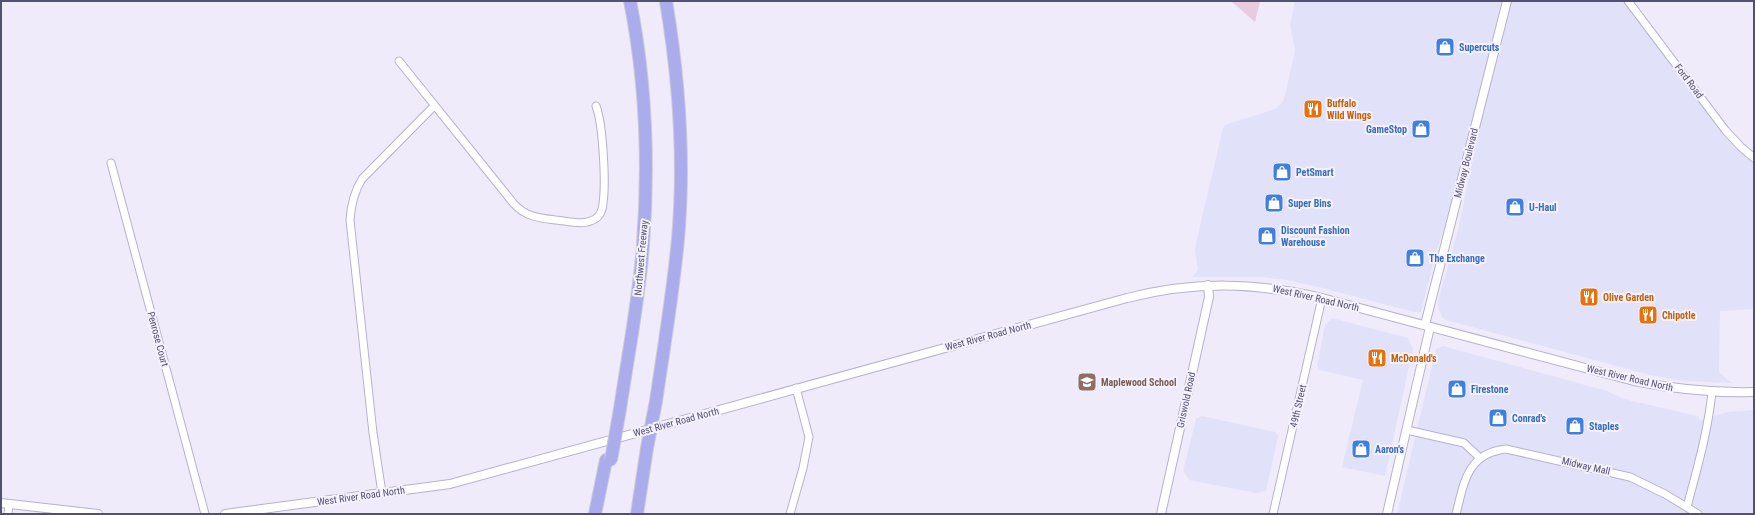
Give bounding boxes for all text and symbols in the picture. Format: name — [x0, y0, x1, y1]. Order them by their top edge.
shop icon: Supercuts — [1434, 36, 1456, 58]
place label: Supercuts — [1459, 42, 1500, 53]
street label: Ford Road — [1673, 62, 1705, 100]
restaurant icon: Buffalo Wild Wings — [1302, 98, 1324, 120]
place label: Buffalo Wild Wings — [1327, 98, 1372, 121]
shop icon: GameStop — [1410, 118, 1432, 140]
place label: GameStop — [1366, 124, 1407, 135]
street label: Midway Boulevard — [1452, 127, 1480, 199]
shop icon: PetSmart — [1271, 161, 1293, 183]
place label: PetSmart — [1296, 167, 1334, 178]
shop icon: Super Bins — [1263, 192, 1285, 214]
shop icon: U-Haul — [1504, 196, 1526, 218]
place label: Super Bins — [1288, 198, 1332, 209]
place label: U-Haul — [1529, 202, 1557, 213]
street label: Northwest Freeway — [632, 220, 650, 296]
shop icon: Discount Fashion Warehouse — [1256, 225, 1278, 247]
place label: Discount Fashion Warehouse — [1281, 225, 1350, 248]
shop icon: The Exchange — [1404, 247, 1426, 269]
place label: The Exchange — [1429, 253, 1485, 264]
street label: West River Road North — [1272, 283, 1361, 313]
restaurant icon: Olive Garden — [1578, 286, 1600, 308]
place label: Olive Garden — [1603, 292, 1654, 303]
restaurant icon: Chipotle — [1637, 304, 1659, 326]
street label: Penrose Court — [145, 310, 171, 368]
place label: Chipotle — [1662, 310, 1696, 321]
street label: West River Road North — [944, 319, 1032, 353]
restaurant icon: McDonald's — [1366, 347, 1388, 369]
place label: McDonald's — [1391, 353, 1437, 364]
street label: West River Road North — [1586, 363, 1675, 393]
school or university icon: Maplewood School — [1076, 371, 1098, 393]
street label: Griswold Road — [1175, 371, 1197, 429]
place label: Maplewood School — [1101, 377, 1176, 388]
shop icon: Firestone — [1446, 378, 1468, 400]
street label: 49th Street — [1288, 384, 1308, 428]
place label: Firestone — [1471, 384, 1509, 395]
street label: West River Road North — [632, 405, 720, 439]
shop icon: Conrad's — [1487, 407, 1509, 429]
place label: Conrad's — [1512, 413, 1547, 424]
shop icon: Staples — [1564, 415, 1586, 437]
place label: Staples — [1589, 421, 1619, 432]
shop icon: Aaron's — [1350, 438, 1372, 460]
place label: Aaron's — [1375, 444, 1404, 455]
street label: Midway Mall — [1561, 455, 1611, 477]
street label: West River Road North — [316, 484, 406, 508]

